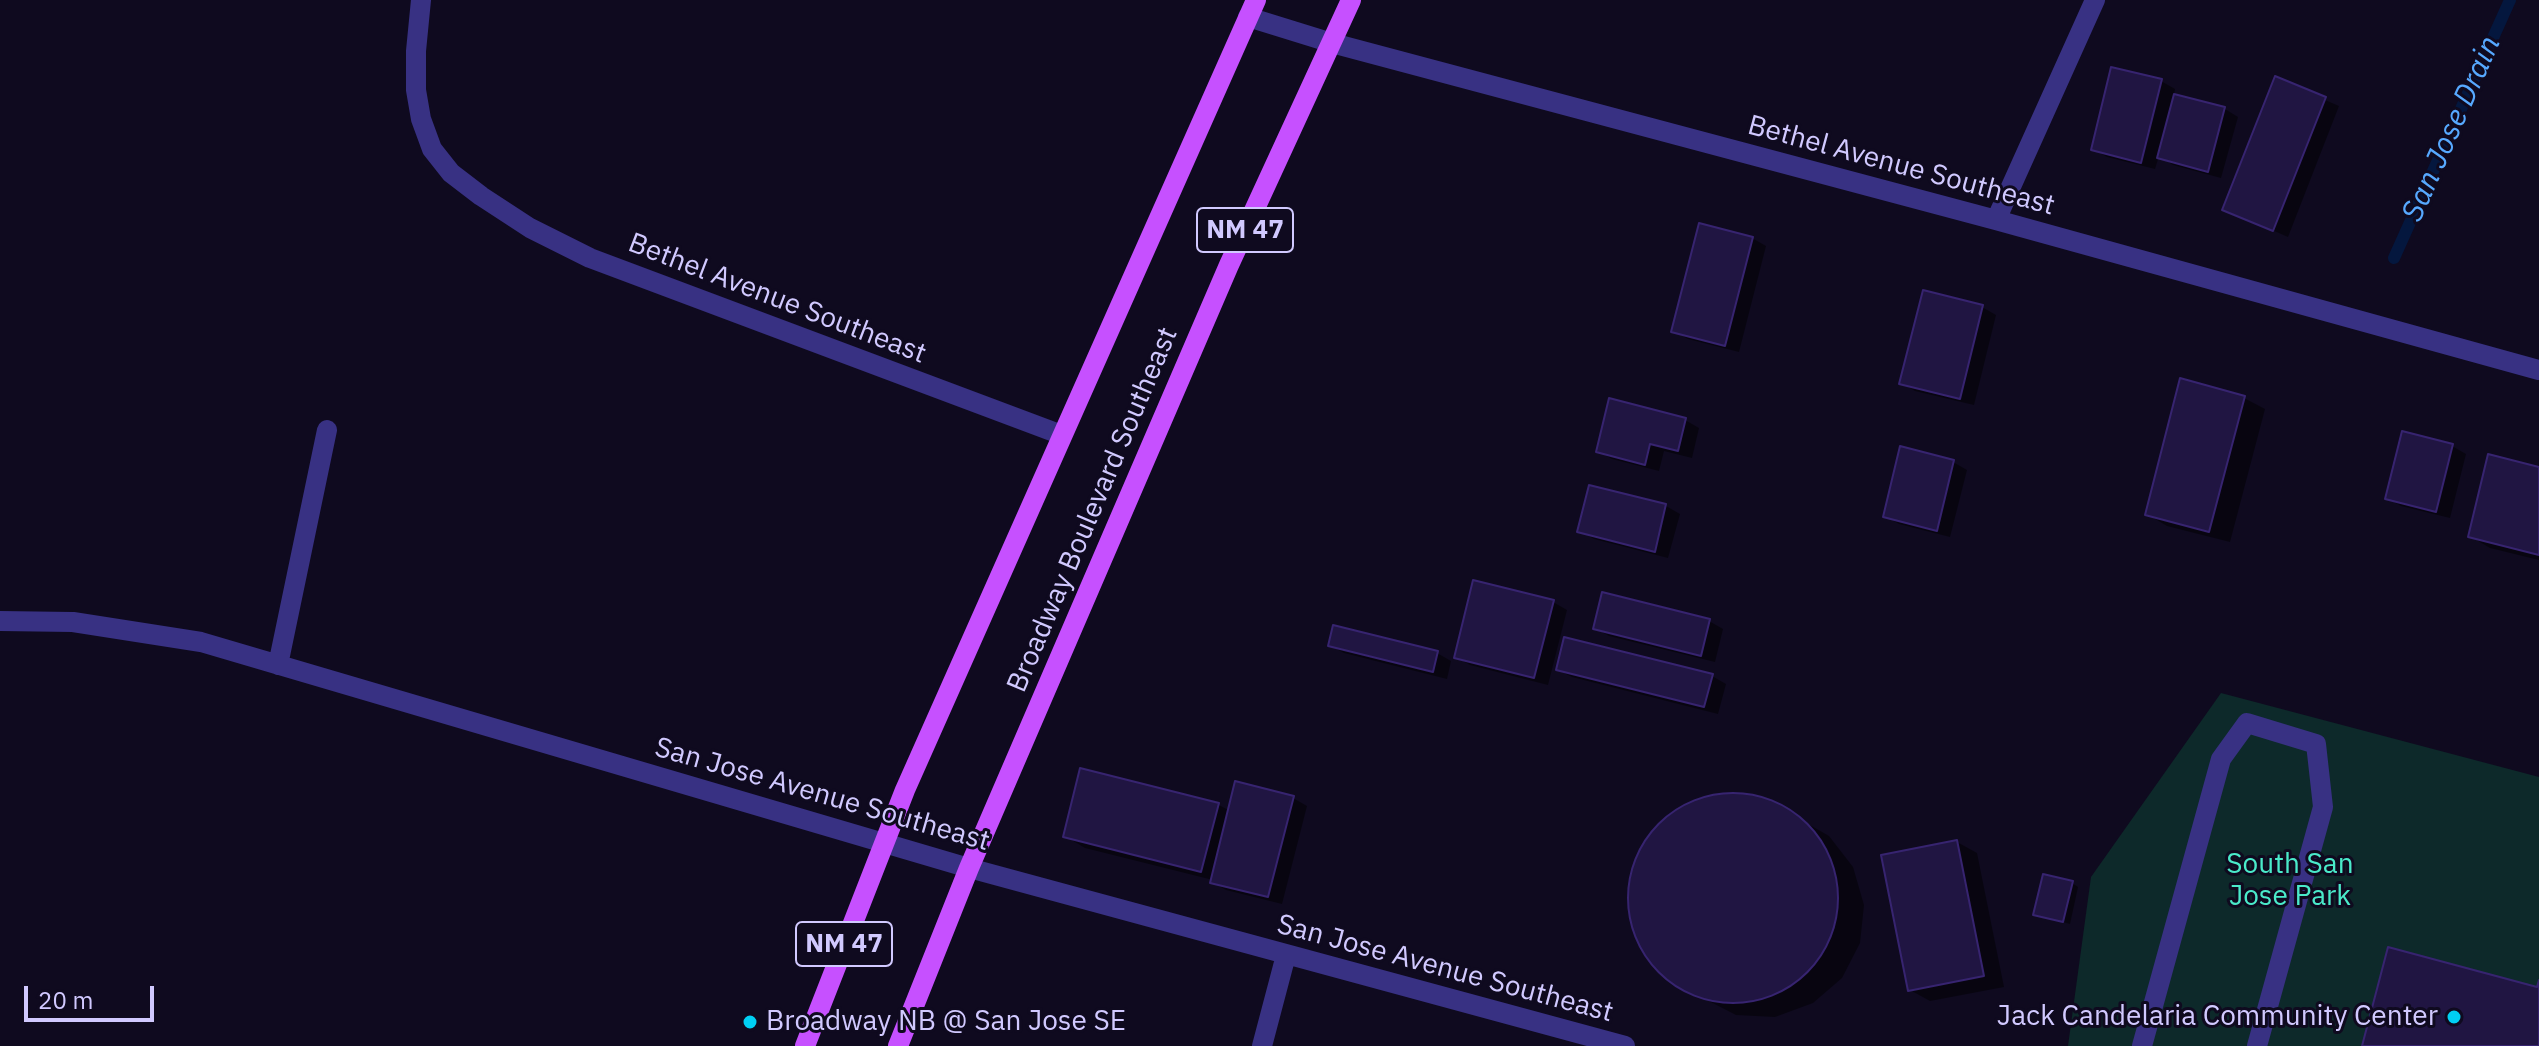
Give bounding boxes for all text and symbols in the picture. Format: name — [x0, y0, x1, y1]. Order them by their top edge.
water label: San Jose Drain — [2395, 31, 2509, 227]
street label: Bethel Avenue Southeast — [1744, 109, 2058, 223]
road number: NM 47 — [1197, 208, 1293, 252]
street label: Bethel Avenue Southeast — [623, 227, 931, 371]
street label: Broadway Boulevard Southeast — [1001, 322, 1185, 698]
street label: San Jose Avenue Southeast — [651, 731, 993, 859]
park label: South San Jose Park — [2226, 848, 2354, 914]
street label: San Jose Avenue Southeast — [1273, 908, 1617, 1030]
road number: NM 47 — [796, 922, 892, 966]
scale bar — [28, 970, 158, 1020]
text: 20 m — [38, 984, 93, 1016]
place label: Jack Candelaria Community Center — [1997, 1000, 2438, 1034]
place label: Broadway NB @ San Jose SE — [766, 1005, 1126, 1039]
marker: Jack Candelaria Community Center — [2445, 1008, 2463, 1026]
marker: Broadway NB @ San Jose SE — [741, 1013, 759, 1031]

